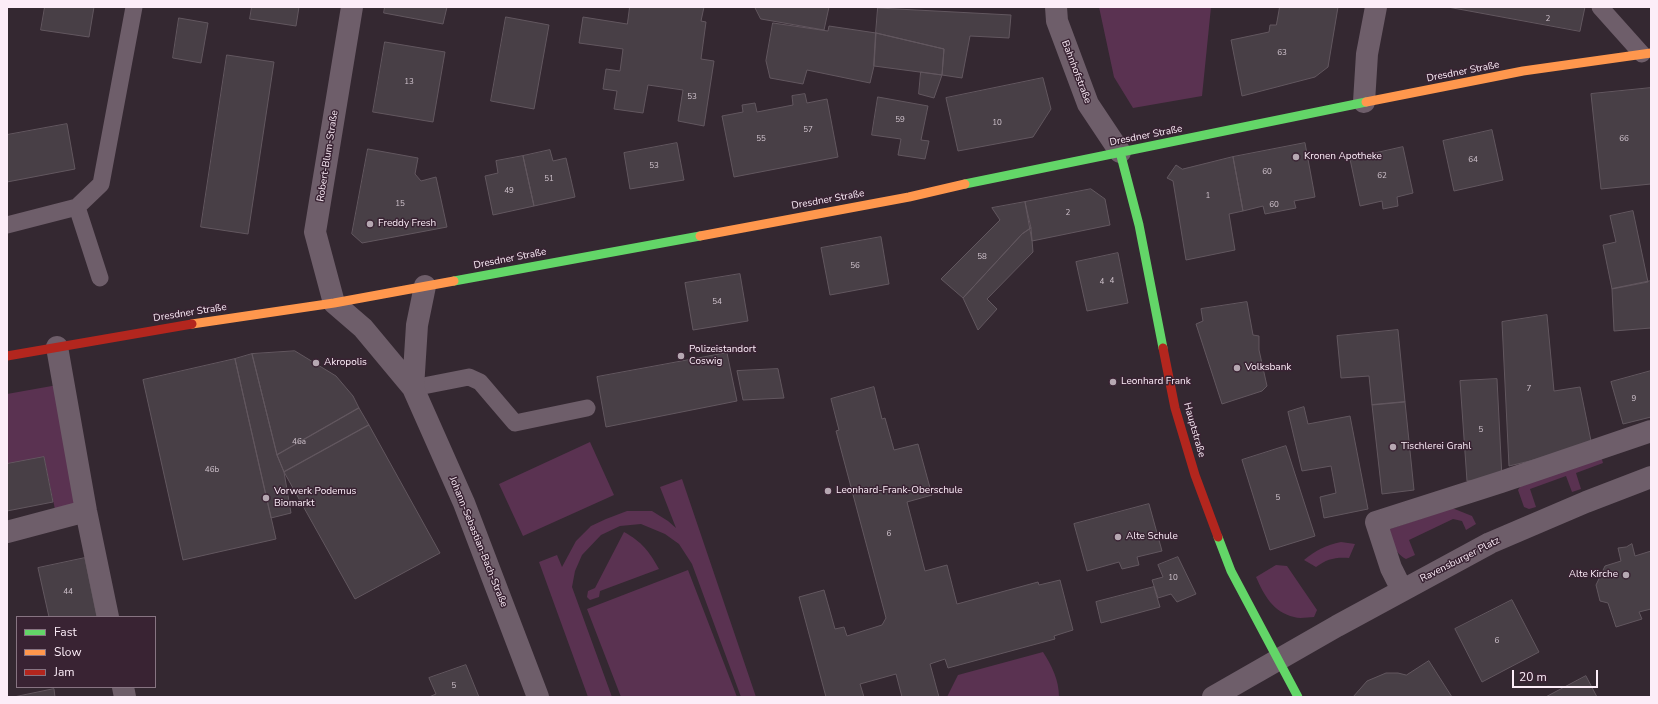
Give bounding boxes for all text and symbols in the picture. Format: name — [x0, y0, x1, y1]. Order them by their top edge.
house number: 2 — [1546, 14, 1550, 24]
street label: Bahnhofstraße — [1058, 39, 1094, 105]
house number: 63 — [1277, 48, 1287, 58]
street label: Dresdner Straße — [1426, 59, 1500, 85]
house number: 13 — [404, 77, 414, 87]
house number: 53 — [687, 92, 697, 102]
street label: Robert-Blum-Straße — [315, 109, 341, 203]
house number: 59 — [895, 115, 905, 125]
house number: 10 — [992, 118, 1002, 128]
street label: Dresdner Straße — [1109, 123, 1183, 149]
house number: 57 — [803, 125, 813, 135]
house number: 55 — [756, 134, 766, 144]
house number: 66 — [1619, 134, 1629, 144]
place label: Kronen Apotheke — [1304, 151, 1382, 163]
marker: Kronen Apotheke — [1291, 152, 1301, 162]
house number: 64 — [1468, 155, 1478, 165]
house number: 53 — [649, 161, 659, 171]
house number: 60 — [1262, 167, 1272, 177]
house number: 62 — [1377, 171, 1387, 181]
house number: 51 — [544, 174, 554, 184]
house number: 49 — [504, 186, 514, 196]
street label: Dresdner Straße — [791, 188, 865, 212]
house number: 1 — [1206, 191, 1210, 201]
house number: 15 — [395, 199, 405, 209]
house number: 60 — [1269, 200, 1279, 210]
house number: 2 — [1066, 208, 1070, 218]
place label: Freddy Fresh — [378, 218, 436, 230]
marker: Freddy Fresh — [365, 219, 375, 229]
street label: Dresdner Straße — [473, 246, 547, 272]
house number: 58 — [977, 252, 987, 262]
house number: 56 — [850, 261, 860, 271]
house number: 4 — [1110, 276, 1114, 286]
house number: 4 — [1100, 277, 1104, 287]
house number: 54 — [712, 297, 722, 307]
street label: Dresdner Straße — [153, 301, 227, 325]
place label: Polizeistandort Coswig — [689, 344, 756, 368]
marker: Polizeistandort Coswig — [676, 351, 686, 361]
place label: Akropolis — [324, 357, 367, 369]
marker: Akropolis — [311, 358, 321, 368]
place label: Volksbank — [1245, 362, 1291, 374]
marker: Volksbank — [1232, 363, 1242, 373]
place label: Leonhard Frank — [1121, 376, 1191, 388]
marker: Leonhard Frank — [1108, 377, 1118, 387]
house number: 7 — [1527, 384, 1531, 394]
house number: 9 — [1632, 394, 1636, 404]
street label: Hauptstraße — [1180, 401, 1208, 459]
house number: 5 — [1479, 425, 1483, 435]
house number: 46a — [292, 437, 306, 447]
place label: Tischlerei Grahl — [1401, 441, 1471, 453]
marker: Tischlerei Grahl — [1388, 442, 1398, 452]
house number: 46b — [205, 465, 219, 475]
street label: Johann-Sebastian-Bach-Straße — [446, 475, 510, 609]
place label: Leonhard-Frank-Oberschule — [836, 485, 963, 497]
place label: Vorwerk Podemus Biomarkt — [274, 486, 356, 510]
marker: Leonhard-Frank-Oberschule — [823, 486, 833, 496]
marker: Vorwerk Podemus Biomarkt — [261, 493, 271, 503]
house number: 5 — [1276, 493, 1280, 503]
house number: 6 — [887, 529, 891, 539]
place label: Alte Schule — [1126, 531, 1178, 543]
marker: Alte Schule — [1113, 532, 1123, 542]
street label: Ravensburger Platz — [1418, 535, 1502, 585]
place label: Alte Kirche — [1569, 569, 1618, 581]
marker: Alte Kirche — [1621, 570, 1631, 580]
house number: 10 — [1168, 573, 1178, 583]
house number: 44 — [63, 587, 73, 597]
legend — [16, 616, 156, 688]
text: Fast — [54, 624, 77, 640]
house number: 6 — [1495, 636, 1499, 646]
text: Slow — [54, 644, 82, 660]
scale bar — [1514, 662, 1600, 688]
text: Jam — [54, 664, 75, 680]
text: 20 m — [1519, 669, 1547, 685]
house number: 5 — [452, 681, 456, 691]

